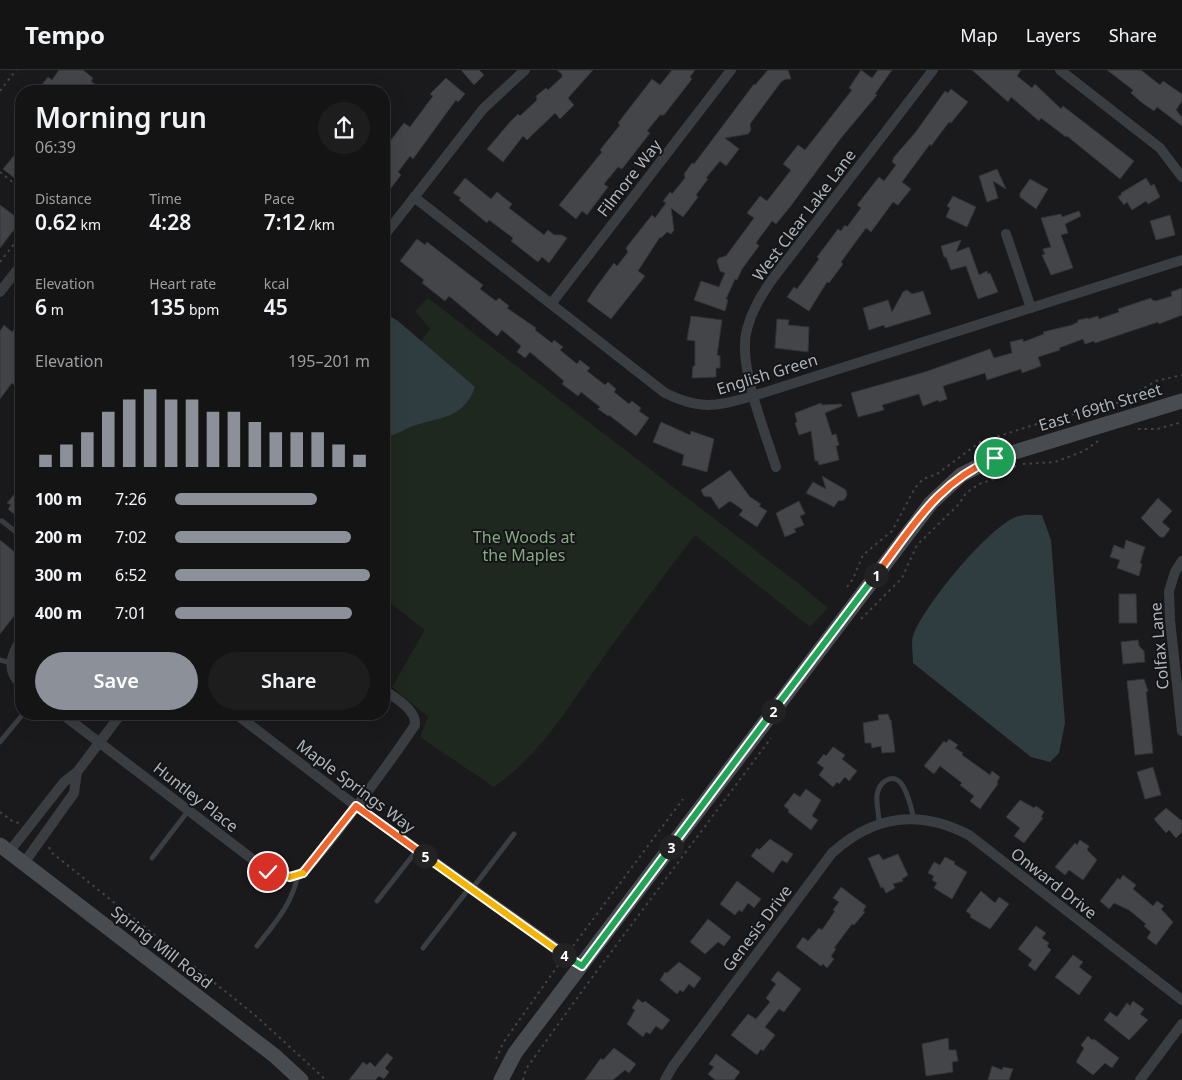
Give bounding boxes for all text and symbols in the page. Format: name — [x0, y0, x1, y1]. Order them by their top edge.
text: Tempo — [25, 18, 105, 51]
text: Map — [960, 23, 998, 47]
text: Layers — [1026, 23, 1081, 47]
text: Share — [1109, 23, 1157, 47]
text: Morning run — [35, 98, 207, 136]
button: share — [318, 102, 370, 154]
street label: Filmore Way — [592, 134, 667, 221]
text: 06:39 — [35, 136, 76, 158]
street label: West Clear Lake Lane — [747, 145, 861, 285]
text: Distance — [35, 189, 92, 208]
text: Time — [149, 189, 182, 208]
text: Pace — [264, 189, 295, 208]
text: 0.62 — [35, 208, 77, 236]
text: 4:28 — [149, 208, 191, 236]
text: 7:12 — [264, 208, 306, 236]
text: km — [77, 215, 101, 234]
text: /km — [306, 215, 335, 234]
text: Elevation — [35, 274, 95, 293]
text: Heart rate — [149, 274, 216, 293]
text: kcal — [264, 274, 289, 293]
text: 6 — [35, 293, 47, 321]
text: 135 — [149, 293, 185, 321]
text: 45 — [264, 293, 288, 321]
text: m — [47, 300, 64, 319]
text: bpm — [185, 300, 219, 319]
street label: English Green — [714, 348, 820, 400]
text: Elevation — [35, 350, 103, 372]
text: 195–201 m — [288, 350, 370, 372]
street label: East 169th Street — [1036, 378, 1164, 436]
pin — [974, 437, 1016, 479]
icon: arrive — [981, 444, 1009, 472]
text: 100 m — [35, 488, 82, 510]
text: 7:26 — [115, 488, 147, 510]
text: 200 m — [35, 526, 82, 548]
text: 7:02 — [115, 526, 147, 548]
park label: The Woods at the Maples — [473, 526, 575, 566]
pin: 1 — [864, 562, 888, 588]
text: 300 m — [35, 564, 82, 586]
text: 6:52 — [115, 564, 147, 586]
text: 1 — [872, 566, 881, 585]
text: 400 m — [35, 602, 82, 624]
text: 7:01 — [115, 602, 147, 624]
street label: Colfax Lane — [1144, 602, 1174, 690]
button: Save — [35, 652, 198, 710]
button: Share — [208, 652, 370, 710]
pin: 2 — [760, 698, 786, 724]
text: 2 — [769, 702, 778, 721]
street label: Maple Springs Way — [292, 734, 420, 838]
street label: Huntley Place — [149, 757, 243, 837]
pin: 3 — [658, 834, 684, 860]
text: 3 — [667, 838, 676, 857]
street label: Onward Drive — [1006, 842, 1102, 924]
pin: 5 — [412, 844, 438, 868]
text: 5 — [421, 847, 430, 866]
pin — [247, 851, 289, 893]
icon: check — [254, 858, 282, 886]
street label: Genesis Drive — [717, 880, 797, 976]
street label: Spring Mill Road — [107, 901, 217, 993]
pin: 4 — [552, 942, 576, 968]
text: 4 — [560, 946, 569, 965]

